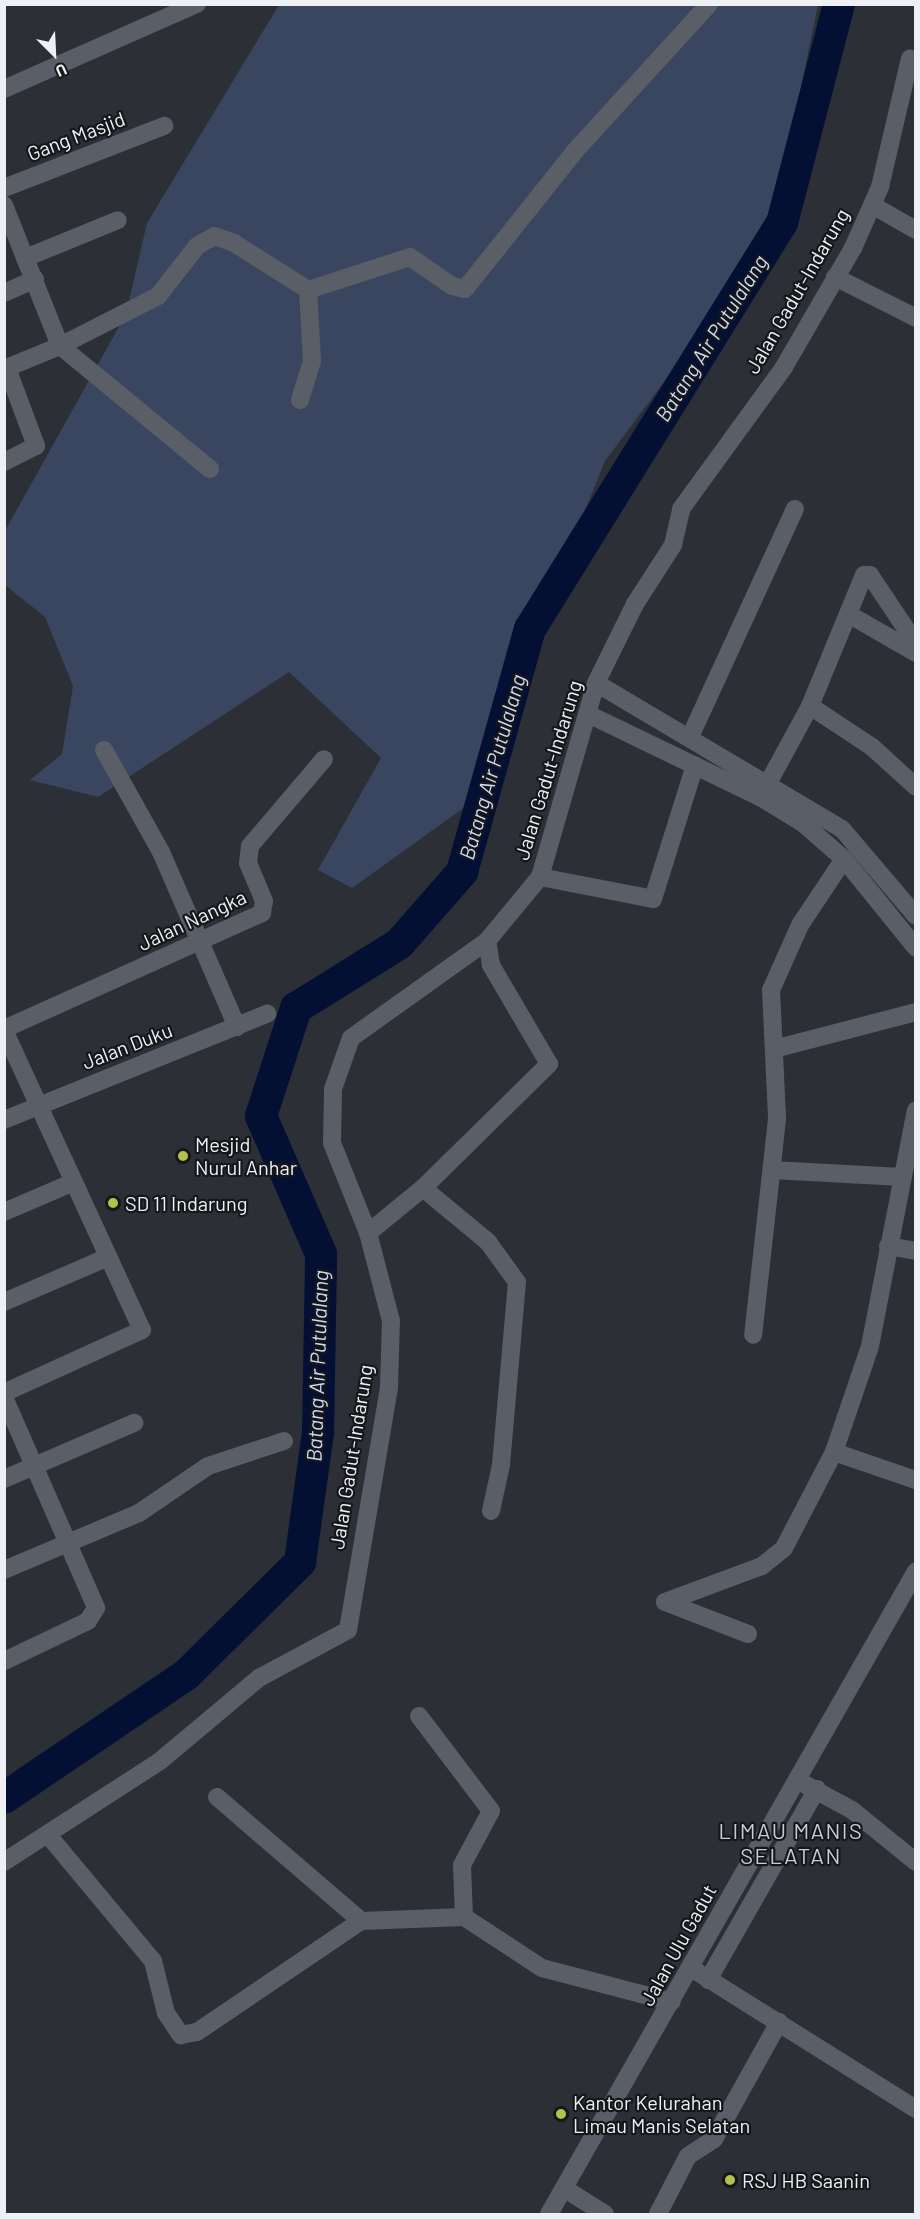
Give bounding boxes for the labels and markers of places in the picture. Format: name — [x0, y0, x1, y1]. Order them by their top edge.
place label: Mesjid Nurul Anhar — [195, 1132, 297, 1179]
marker: Mesjid Nurul Anhar — [176, 1149, 190, 1163]
place label: SD 11 Indarung — [125, 1191, 248, 1215]
marker: SD 11 Indarung — [106, 1196, 120, 1210]
place label: Kantor Kelurahan Limau Manis Selatan — [573, 2090, 750, 2137]
marker: Kantor Kelurahan Limau Manis Selatan — [554, 2107, 568, 2121]
place label: RSJ HB Saanin — [742, 2168, 870, 2192]
marker: RSJ HB Saanin — [723, 2173, 737, 2187]

